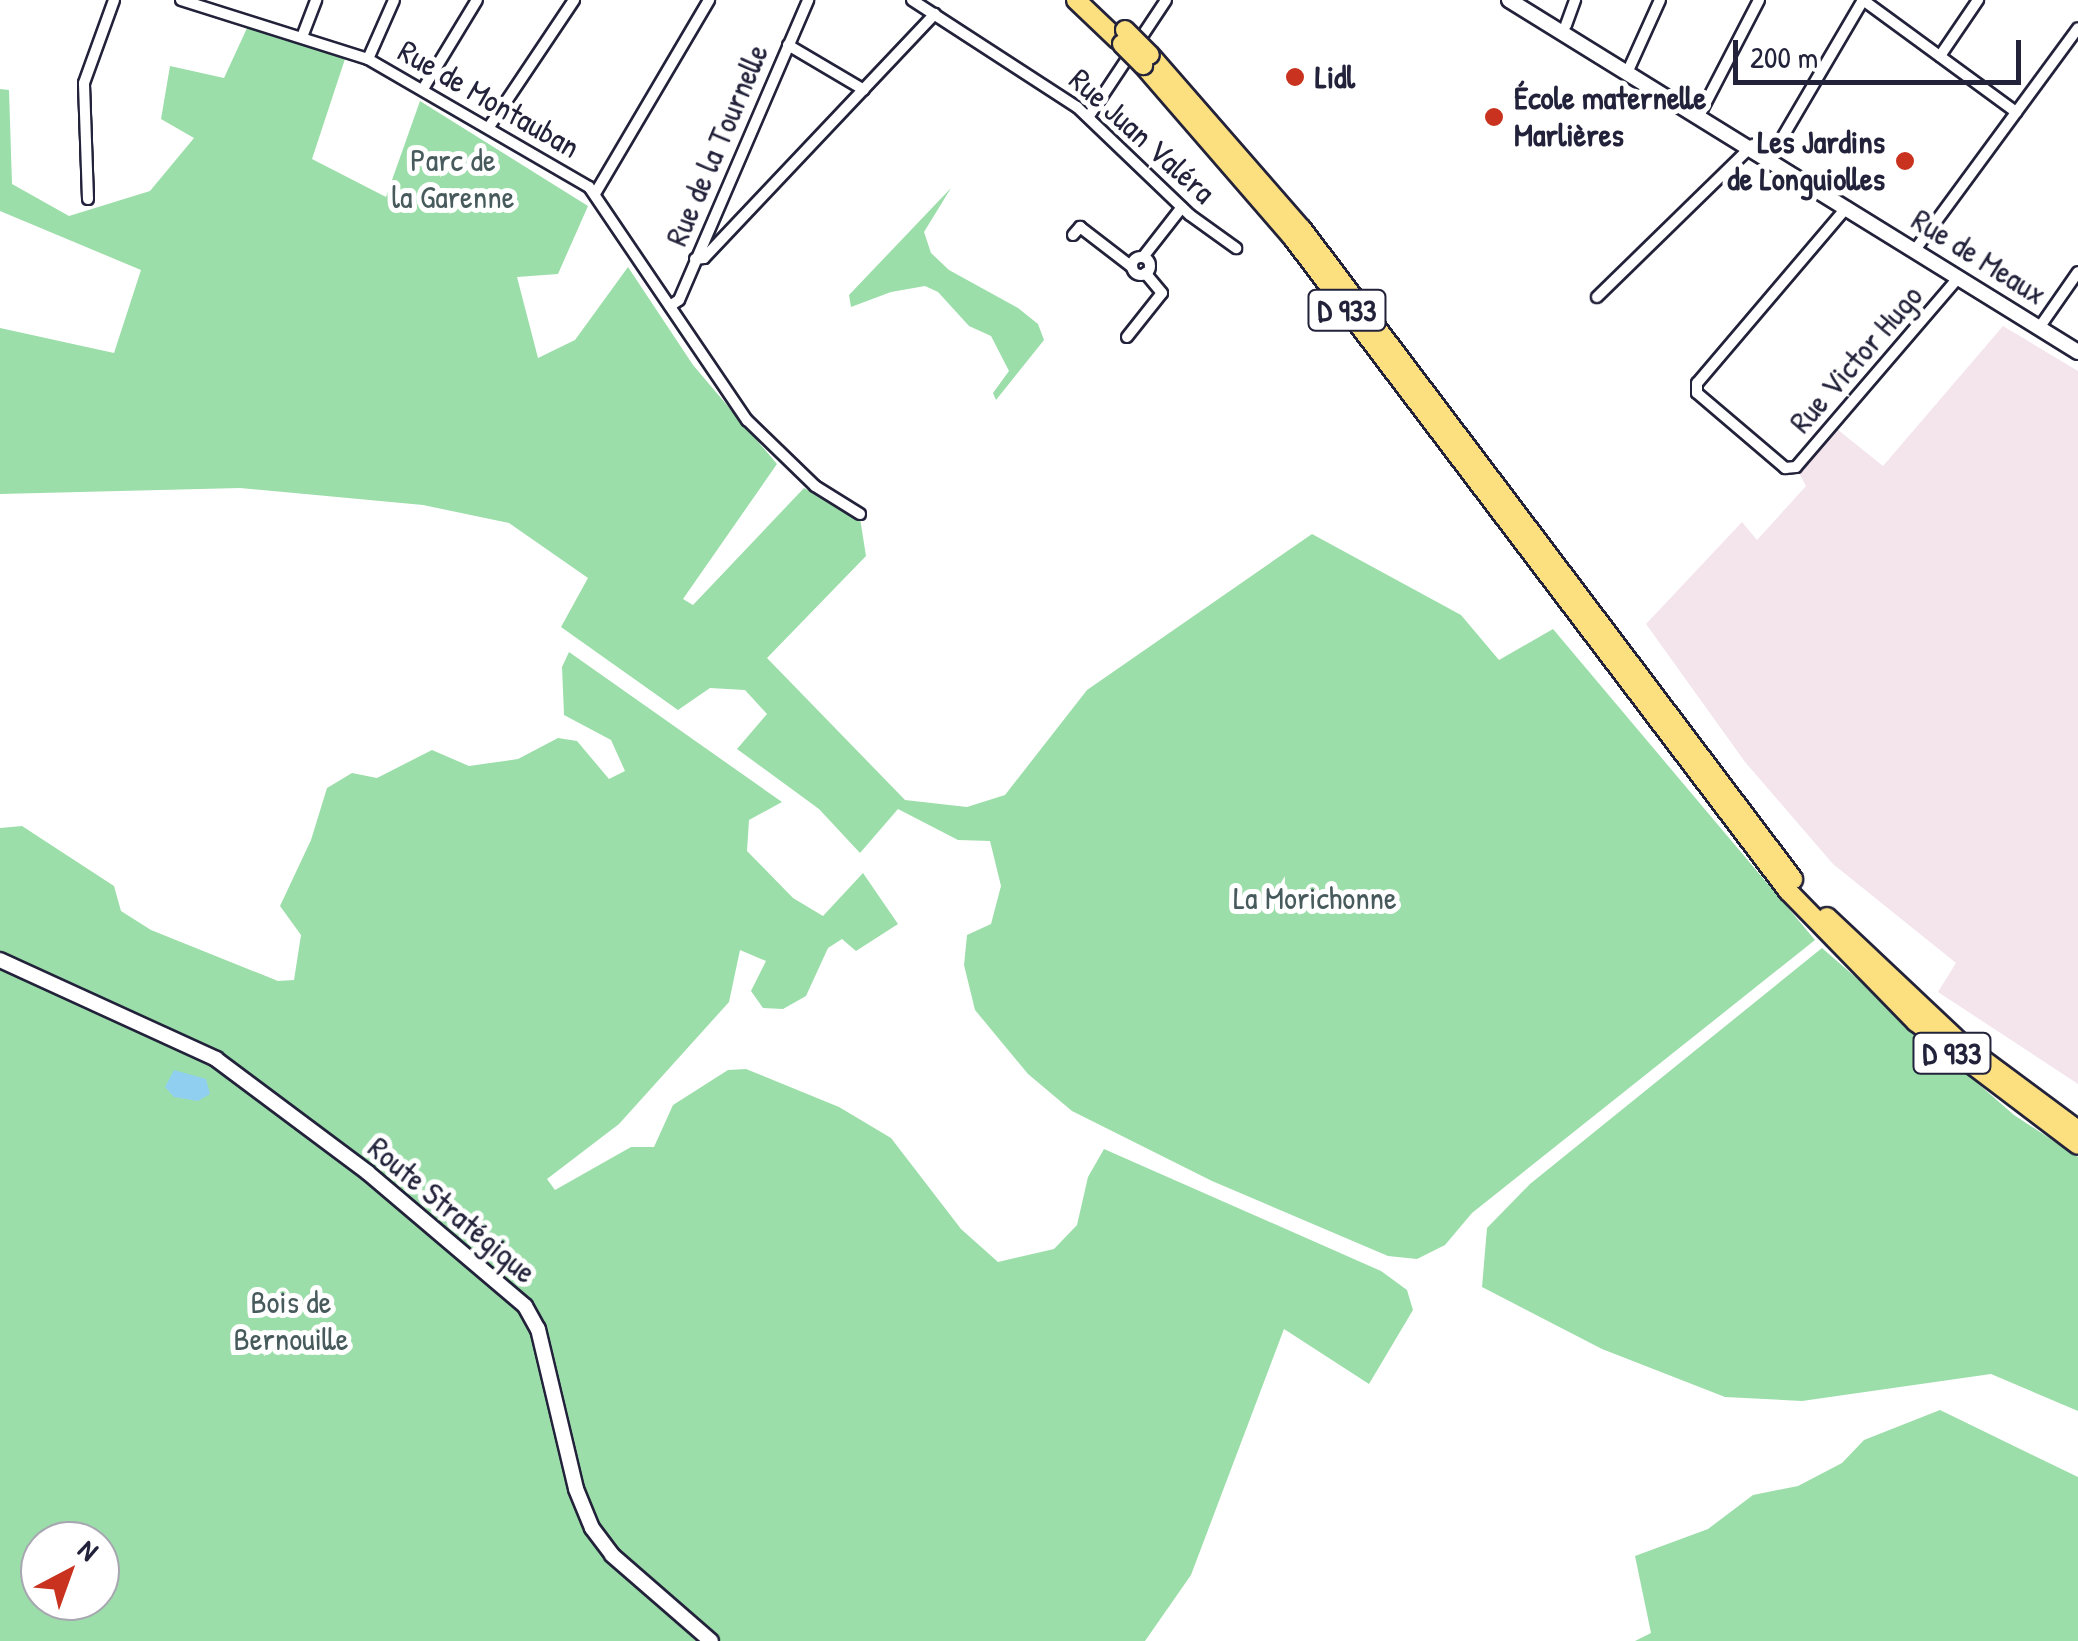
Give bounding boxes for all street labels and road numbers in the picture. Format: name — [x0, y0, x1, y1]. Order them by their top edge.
street label: Rue de Montauban — [392, 32, 586, 166]
street label: Rue de la Tournelle — [657, 38, 777, 252]
street label: Rue Juan Valéra — [1061, 60, 1223, 212]
street label: Rue de Meaux — [1905, 201, 2053, 313]
street label: Rue Victor Hugo — [1781, 277, 1931, 441]
road number: D 933 — [1307, 285, 1387, 335]
road number: D 933 — [1912, 1028, 1992, 1078]
street label: Route Stratégique — [360, 1129, 544, 1291]

